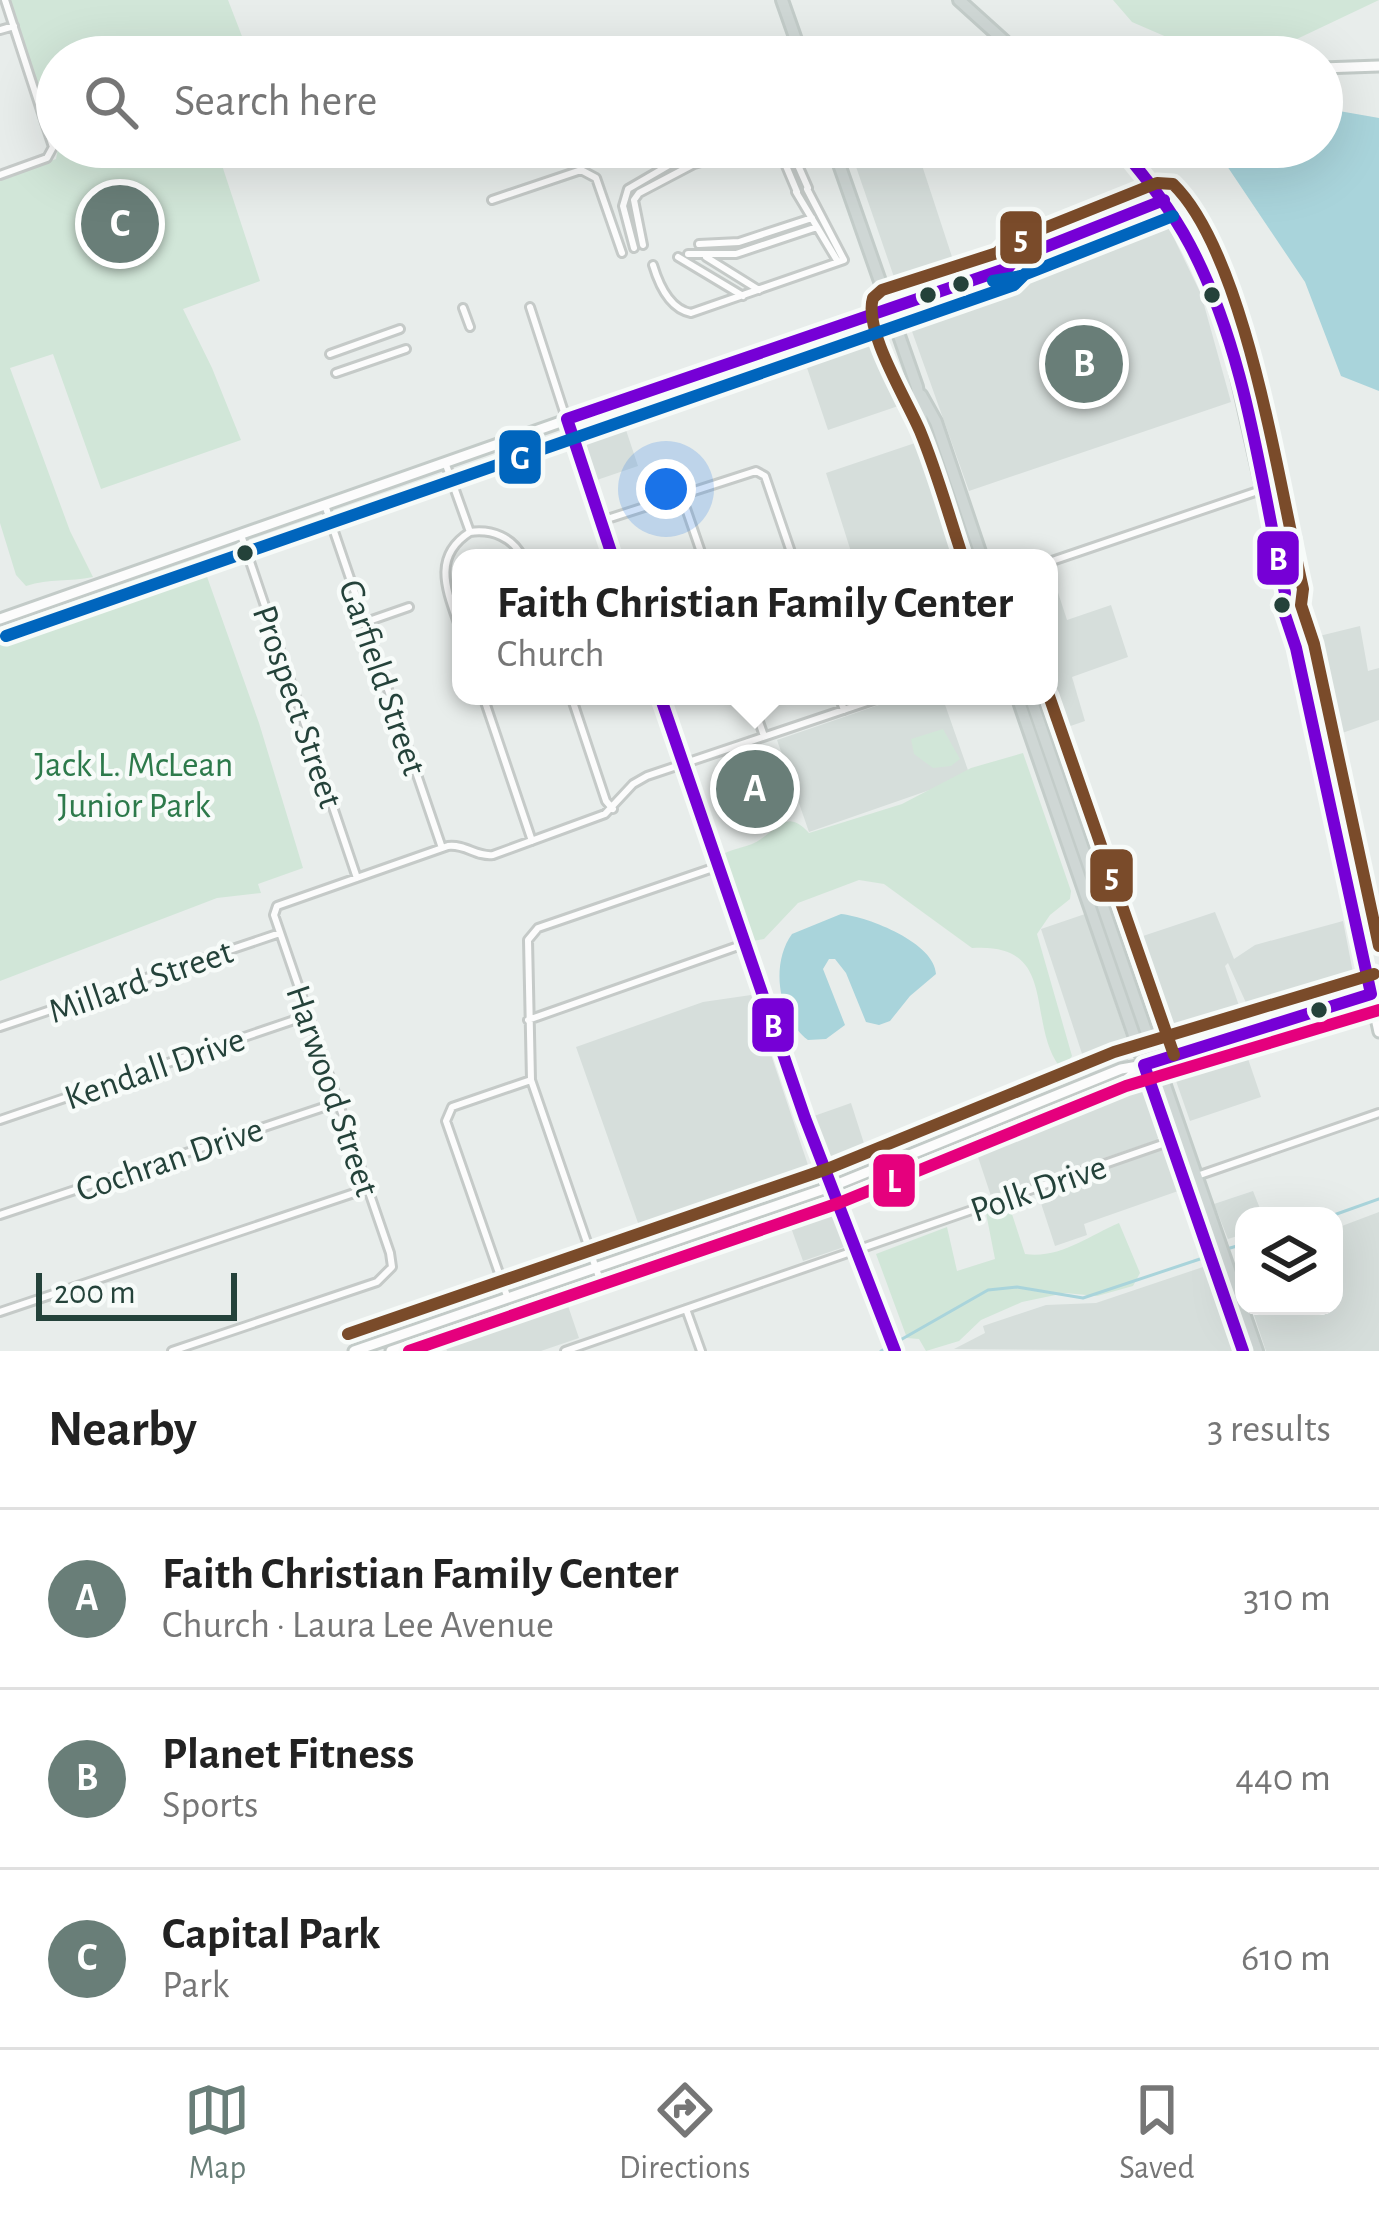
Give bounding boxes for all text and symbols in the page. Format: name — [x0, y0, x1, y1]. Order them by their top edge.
search box — [36, 36, 1343, 168]
icon: search — [78, 69, 144, 135]
text: Search here — [174, 79, 377, 124]
pin: C — [81, 179, 159, 269]
line badge: 5 — [998, 209, 1044, 266]
text: 5 — [1014, 223, 1028, 256]
unlabelled marker — [950, 273, 972, 295]
unlabelled marker — [917, 284, 939, 306]
unlabelled marker — [1201, 284, 1223, 306]
pin: B — [1045, 319, 1123, 409]
line badge: G — [497, 428, 543, 486]
text: G — [510, 443, 530, 476]
your location — [636, 459, 696, 519]
line badge: B — [1255, 529, 1301, 587]
unlabelled marker — [234, 542, 256, 564]
text: B — [1268, 544, 1288, 577]
popup — [452, 549, 1058, 705]
street label: Garfield Street — [332, 575, 432, 780]
text: Faith Christian Family Center — [497, 581, 1013, 626]
unlabelled marker — [1271, 594, 1293, 616]
street label: Prospect Street — [246, 601, 349, 813]
text: Church — [497, 635, 605, 674]
pin: A — [716, 744, 794, 834]
park label: Jack L. McLean Junior Park — [35, 747, 233, 824]
line badge: 5 — [1088, 847, 1135, 904]
text: 5 — [1105, 861, 1119, 894]
street label: Millard Street — [44, 933, 238, 1030]
street label: Harwood Street — [279, 980, 385, 1201]
line badge: B — [750, 996, 796, 1054]
unlabelled marker — [1308, 999, 1330, 1021]
text: B — [763, 1011, 783, 1044]
street label: Kendall Drive — [60, 1021, 249, 1117]
street label: Cochran Drive — [72, 1111, 268, 1209]
street label: Polk Drive — [966, 1149, 1111, 1229]
line badge: L — [871, 1152, 917, 1209]
text: L — [887, 1166, 902, 1199]
map controls — [1235, 1207, 1343, 1315]
button: layers — [1235, 1207, 1343, 1315]
scale bar — [36, 1267, 237, 1320]
text: 200 m — [54, 1277, 136, 1310]
text: Nearby — [48, 1404, 197, 1455]
text: 3 results — [1207, 1410, 1331, 1449]
text: Faith Christian Family Center — [162, 1552, 679, 1597]
text: A — [75, 1579, 99, 1618]
text: 310 m — [1243, 1579, 1331, 1618]
text: Church · Laura Lee Avenue — [162, 1606, 554, 1645]
text: Planet Fitness — [162, 1732, 414, 1777]
text: B — [76, 1759, 98, 1798]
text: 440 m — [1235, 1759, 1331, 1798]
text: Sports — [162, 1786, 259, 1825]
text: Capital Park — [162, 1912, 380, 1957]
text: C — [77, 1939, 97, 1978]
text: 610 m — [1241, 1939, 1331, 1978]
text: Park — [162, 1966, 229, 2005]
tab: Map — [184, 2077, 250, 2189]
tab: Directions — [619, 2077, 750, 2189]
tab: Saved — [1119, 2077, 1195, 2189]

